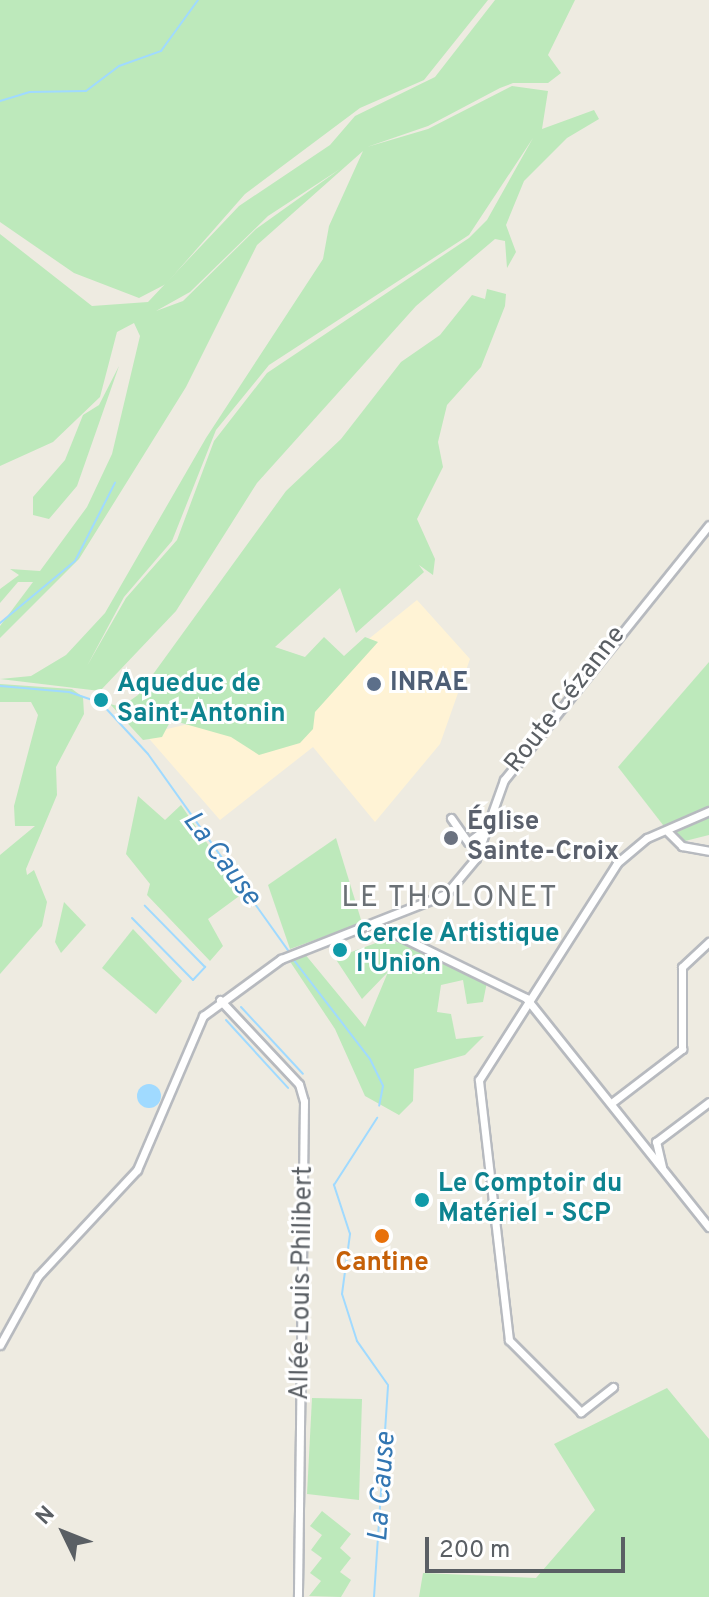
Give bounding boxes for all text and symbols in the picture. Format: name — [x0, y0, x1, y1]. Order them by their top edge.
street label: Route Cézanne — [499, 620, 633, 780]
place label: INRAE — [390, 668, 468, 700]
place label: Aqueduc de Saint-Antonin — [117, 669, 286, 730]
marker: INRAE — [365, 675, 383, 693]
marker: Aqueduc de Saint-Antonin — [92, 691, 110, 709]
water label: La Cause — [175, 805, 267, 913]
place label: Église Sainte-Croix — [467, 807, 619, 868]
marker: Église Sainte-Croix — [442, 829, 460, 847]
district label: LE THOLONET — [341, 881, 559, 917]
place label: Cercle Artistique l'Union — [356, 919, 561, 980]
marker: Cercle Artistique l'Union — [331, 941, 349, 959]
street label: Allée Louis Philibert — [285, 1165, 321, 1401]
place label: Le Comptoir du Matériel - SCP — [438, 1169, 622, 1230]
marker: Le Comptoir du Matériel - SCP — [413, 1191, 431, 1209]
marker: Cantine — [373, 1227, 391, 1245]
place label: Cantine — [335, 1248, 429, 1280]
water label: La Cause — [362, 1431, 404, 1543]
north arrow — [24, 1493, 104, 1573]
text: N — [31, 1501, 61, 1531]
scale bar — [429, 1521, 629, 1571]
text: 200 m — [439, 1536, 510, 1566]

